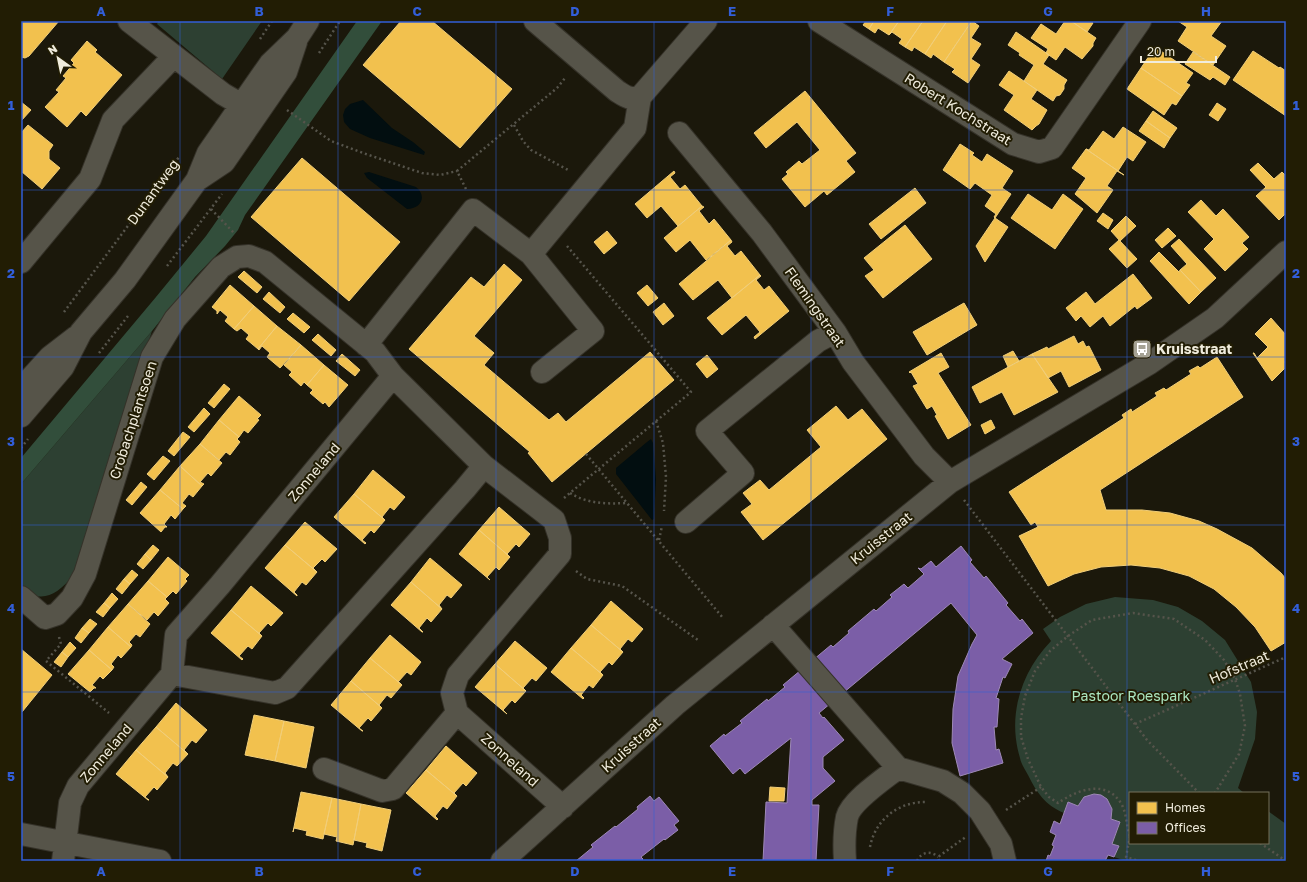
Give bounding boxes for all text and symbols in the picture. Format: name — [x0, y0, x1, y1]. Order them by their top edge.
text: A — [96, 3, 106, 19]
text: B — [254, 3, 264, 19]
text: C — [412, 3, 422, 19]
text: D — [570, 3, 580, 19]
text: E — [728, 3, 736, 19]
text: F — [886, 3, 894, 19]
text: G — [1043, 3, 1053, 19]
text: H — [1201, 3, 1211, 19]
north arrow — [38, 38, 78, 78]
scale bar — [1141, 38, 1216, 64]
text: N — [45, 41, 59, 57]
text: 20 m — [1147, 44, 1175, 59]
street label: Robert Kochstraat — [902, 69, 1015, 148]
text: 1 — [8, 97, 15, 113]
text: 1 — [1293, 97, 1300, 113]
street label: Dunantweg — [123, 156, 182, 228]
street label: Flemingstraat — [782, 263, 849, 350]
text: 2 — [7, 265, 15, 281]
text: 2 — [1292, 265, 1300, 281]
bus stop icon: Kruisstraat — [1131, 338, 1153, 360]
place label: Kruisstraat — [1156, 340, 1232, 357]
street label: Crobachplantsoen — [105, 358, 160, 481]
text: 3 — [7, 433, 15, 449]
text: 3 — [1292, 433, 1300, 449]
street label: Zonneland — [284, 439, 343, 505]
street label: Kruisstraat — [846, 508, 915, 568]
text: 4 — [7, 600, 15, 616]
text: 4 — [1292, 600, 1300, 616]
street label: Hofstraat — [1206, 646, 1271, 687]
park label: Pastoor Roespark — [1072, 687, 1191, 704]
street label: Kruisstraat — [597, 713, 664, 776]
street label: Zonneland — [76, 720, 135, 786]
street label: Zonneland — [478, 729, 543, 790]
text: 5 — [7, 768, 15, 784]
text: 5 — [1292, 768, 1300, 784]
legend — [1129, 792, 1269, 844]
text: Homes — [1165, 800, 1205, 815]
text: Offices — [1165, 820, 1206, 835]
text: A — [96, 863, 106, 879]
text: B — [254, 863, 264, 879]
text: C — [412, 863, 422, 879]
text: D — [570, 863, 580, 879]
text: E — [728, 863, 736, 879]
text: F — [886, 863, 894, 879]
text: G — [1043, 863, 1053, 879]
text: H — [1201, 863, 1211, 879]

